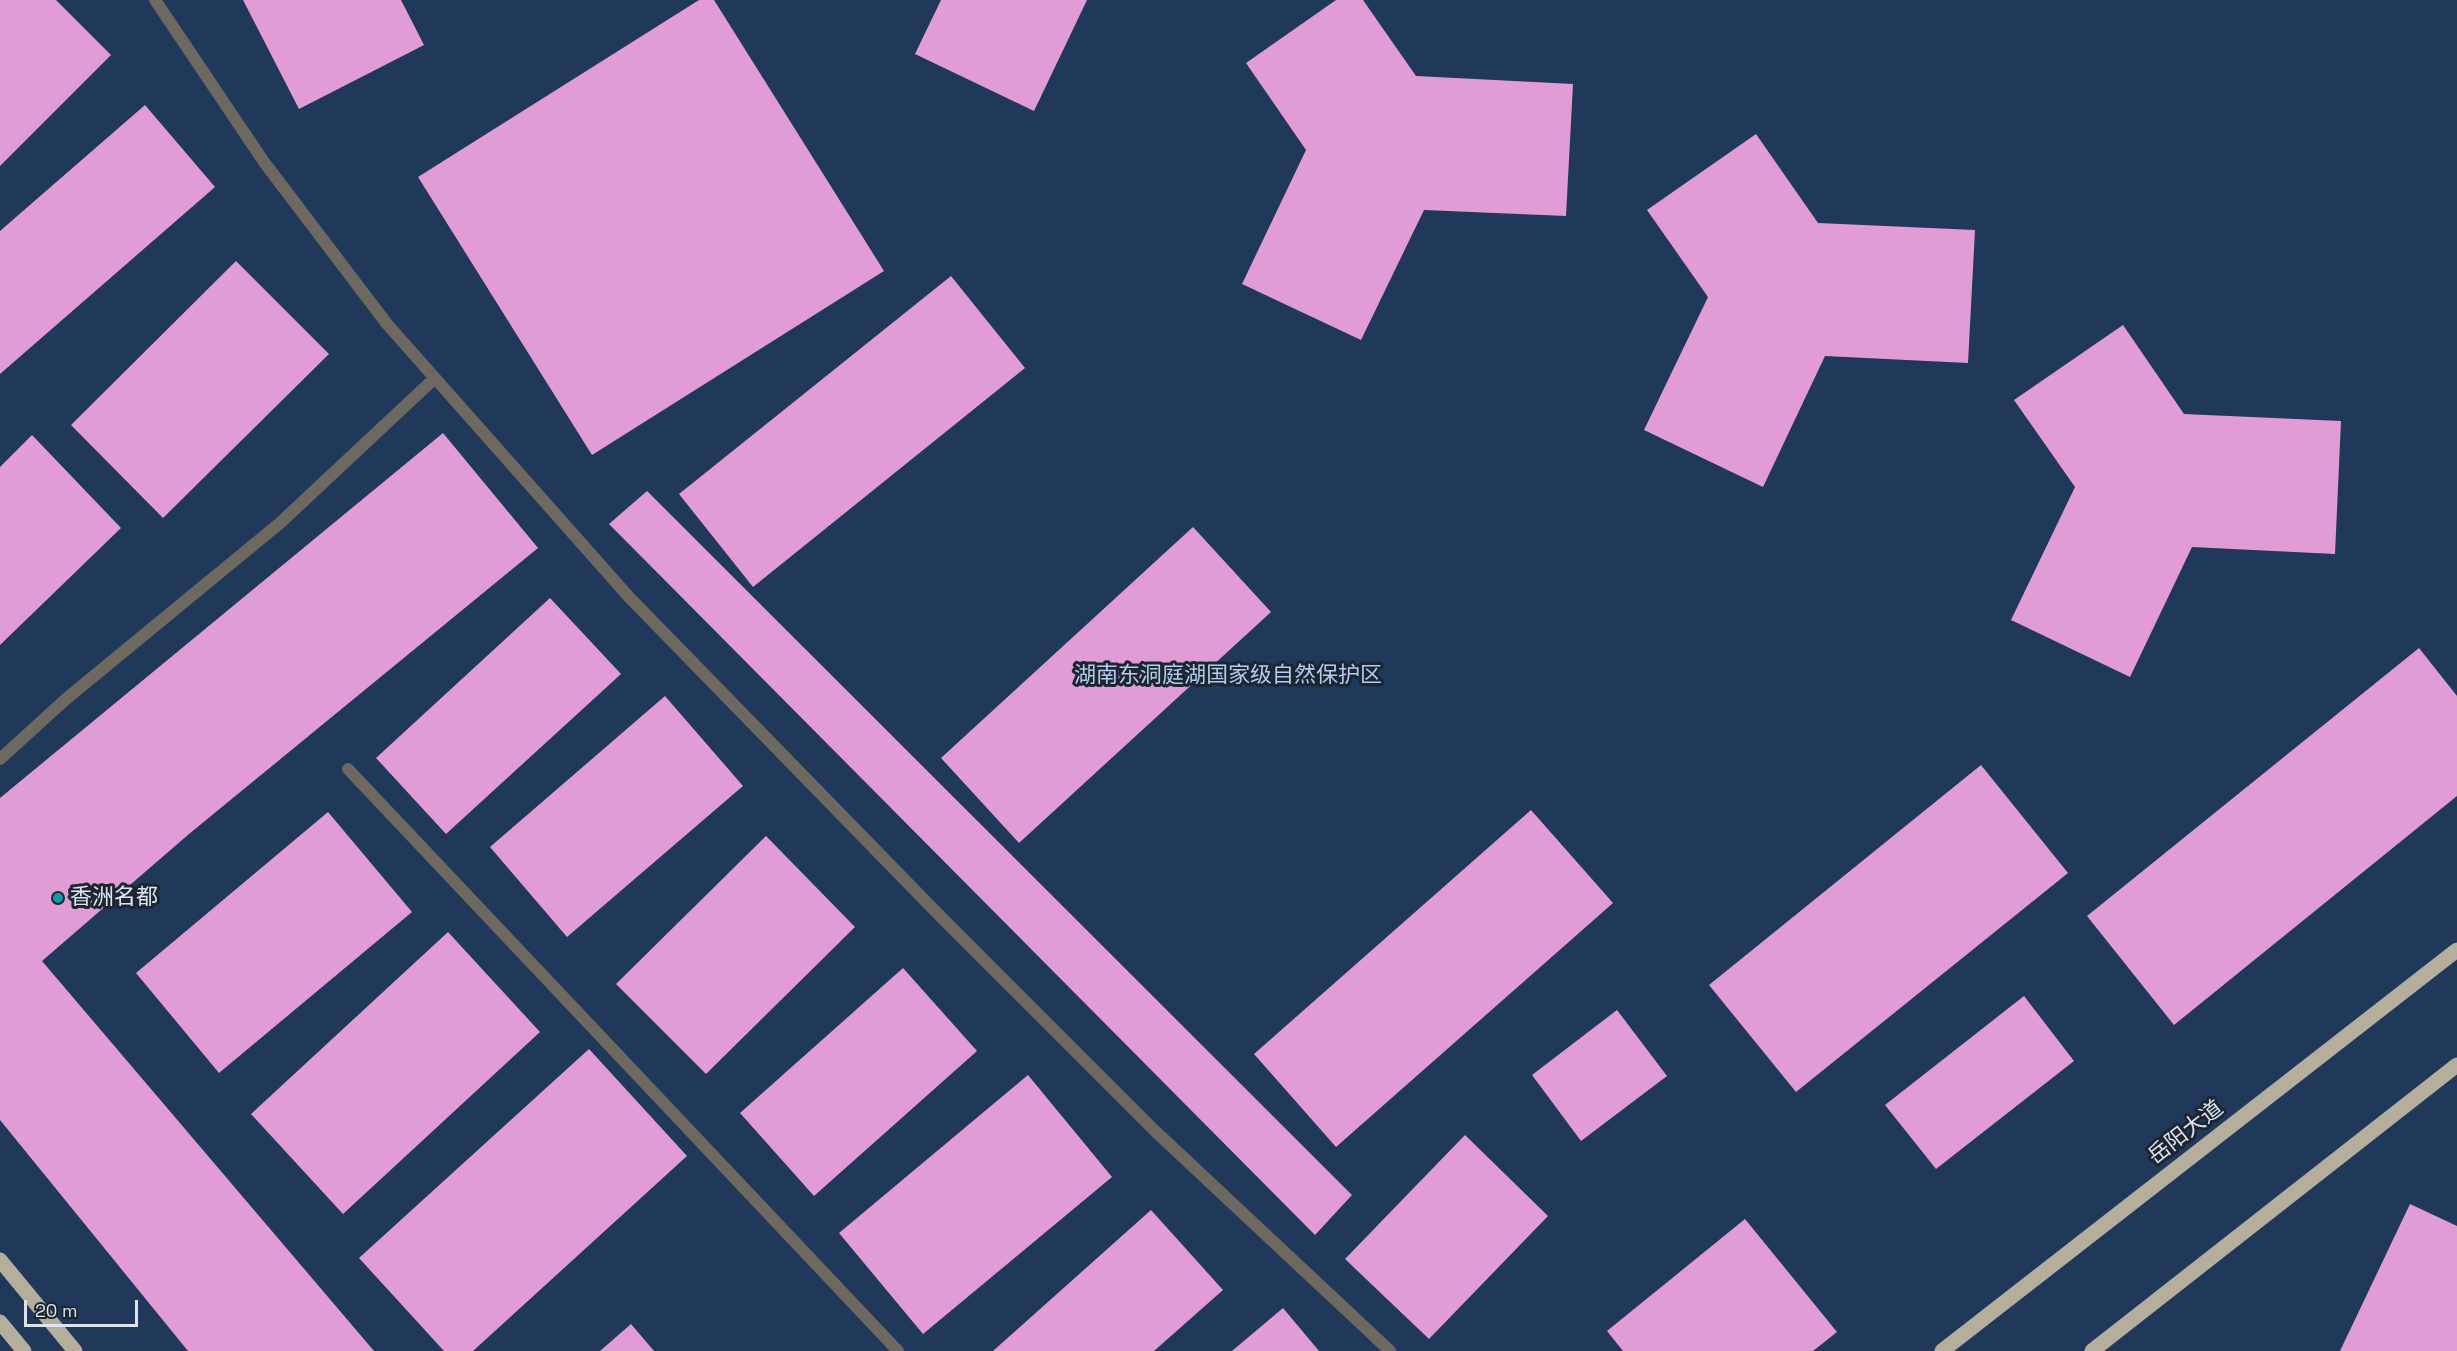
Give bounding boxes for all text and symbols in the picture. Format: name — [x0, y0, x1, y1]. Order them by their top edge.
park label: 湖南东洞庭湖国家级自然保护区 — [1074, 663, 1382, 689]
place label: 香洲名都 — [70, 885, 158, 911]
marker: 香洲名都 — [51, 891, 65, 905]
street label: 岳阳大道 — [2143, 1096, 2229, 1170]
scale bar — [27, 1288, 141, 1326]
text: 20 m — [35, 1299, 78, 1322]

